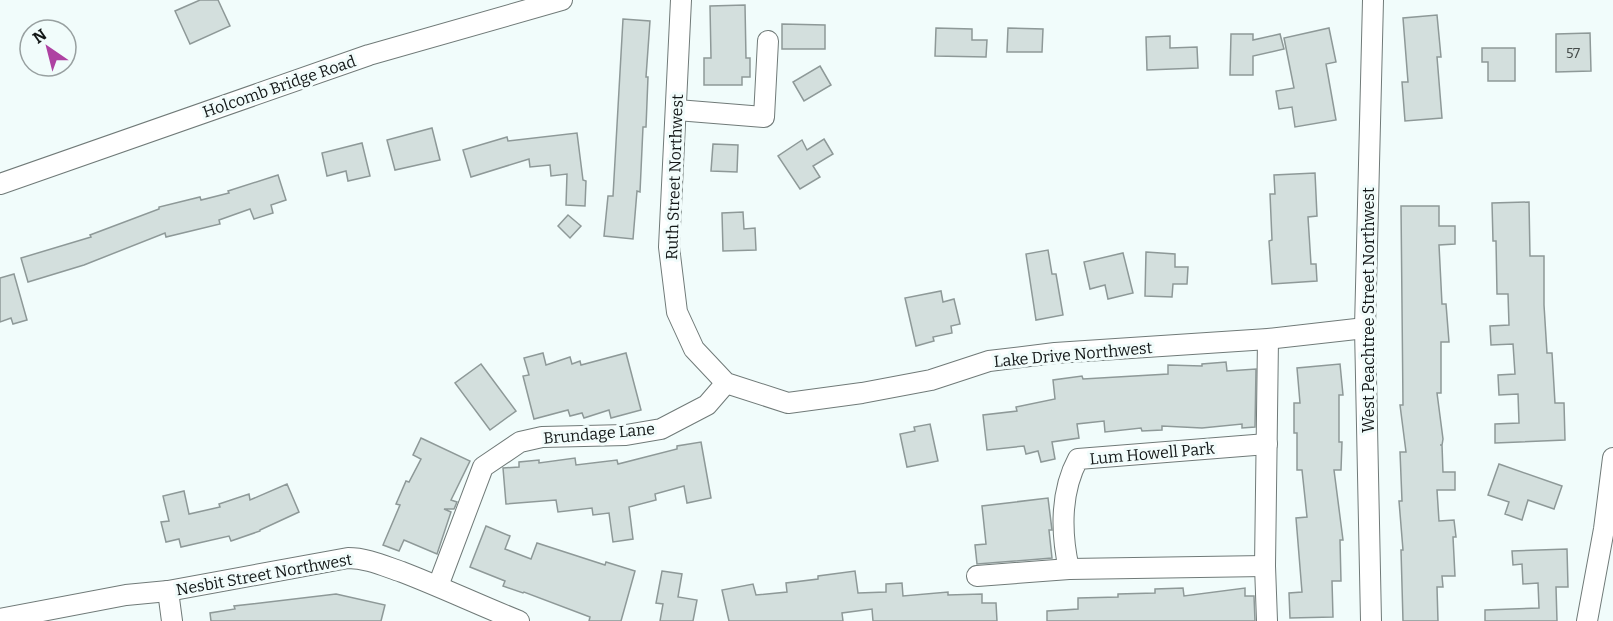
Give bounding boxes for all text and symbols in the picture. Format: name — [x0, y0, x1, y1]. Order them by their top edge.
north arrow — [18, 18, 78, 78]
text: N — [29, 25, 50, 47]
house number: 57 — [1566, 45, 1580, 62]
street label: Holcomb Bridge Road — [200, 51, 359, 122]
street label: Ruth Street Northwest — [662, 94, 687, 260]
street label: West Peachtree Street Northwest — [1359, 187, 1378, 433]
street label: Lake Drive Northwest — [993, 338, 1153, 371]
street label: Brundage Lane — [542, 419, 656, 448]
street label: Lum Howell Park — [1089, 439, 1215, 468]
street label: Nesbit Street Northwest — [174, 550, 354, 599]

